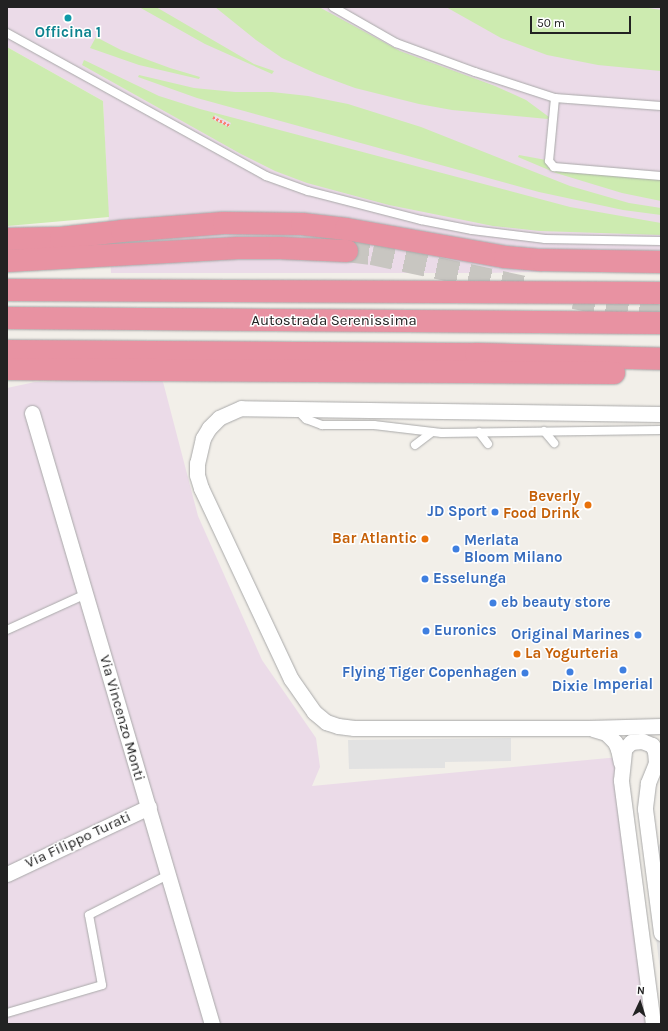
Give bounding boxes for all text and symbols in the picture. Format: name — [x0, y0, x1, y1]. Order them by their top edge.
scale bar — [532, 8, 633, 34]
marker: Officina 1 — [63, 13, 73, 23]
text: 50 m — [537, 16, 565, 30]
place label: Officina 1 — [35, 24, 101, 42]
street label: Autostrada Serenissima — [251, 312, 417, 330]
place label: Beverly Food Drink — [503, 487, 580, 522]
marker: Beverly Food Drink — [583, 500, 593, 510]
place label: JD Sport — [427, 503, 487, 521]
marker: JD Sport — [490, 507, 500, 517]
place label: Bar Atlantic — [332, 530, 417, 548]
place label: Merlata Bloom Milano — [464, 531, 563, 566]
marker: Bar Atlantic — [420, 534, 430, 544]
marker: Merlata Bloom Milano — [451, 544, 461, 554]
place label: Esselunga — [433, 570, 506, 588]
marker: Esselunga — [420, 574, 430, 584]
place label: eb beauty store — [501, 594, 611, 612]
marker: eb beauty store — [488, 598, 498, 608]
place label: Euronics — [434, 622, 497, 640]
marker: Euronics — [421, 626, 431, 636]
place label: Original Marines — [511, 626, 630, 644]
marker: Original Marines — [633, 630, 643, 640]
place label: La Yogurteria — [525, 645, 619, 663]
marker: La Yogurteria — [512, 649, 522, 659]
street label: Via Vincenzo Monti — [95, 653, 149, 783]
place label: Flying Tiger Copenhagen — [342, 664, 517, 682]
marker: Imperial — [618, 665, 628, 675]
marker: Dixie — [565, 667, 575, 677]
marker: Flying Tiger Copenhagen — [520, 668, 530, 678]
place label: Imperial — [593, 676, 653, 694]
place label: Dixie — [552, 678, 588, 696]
street label: Via Filippo Turati — [22, 808, 134, 872]
north arrow — [620, 983, 660, 1023]
text: N — [636, 984, 645, 997]

